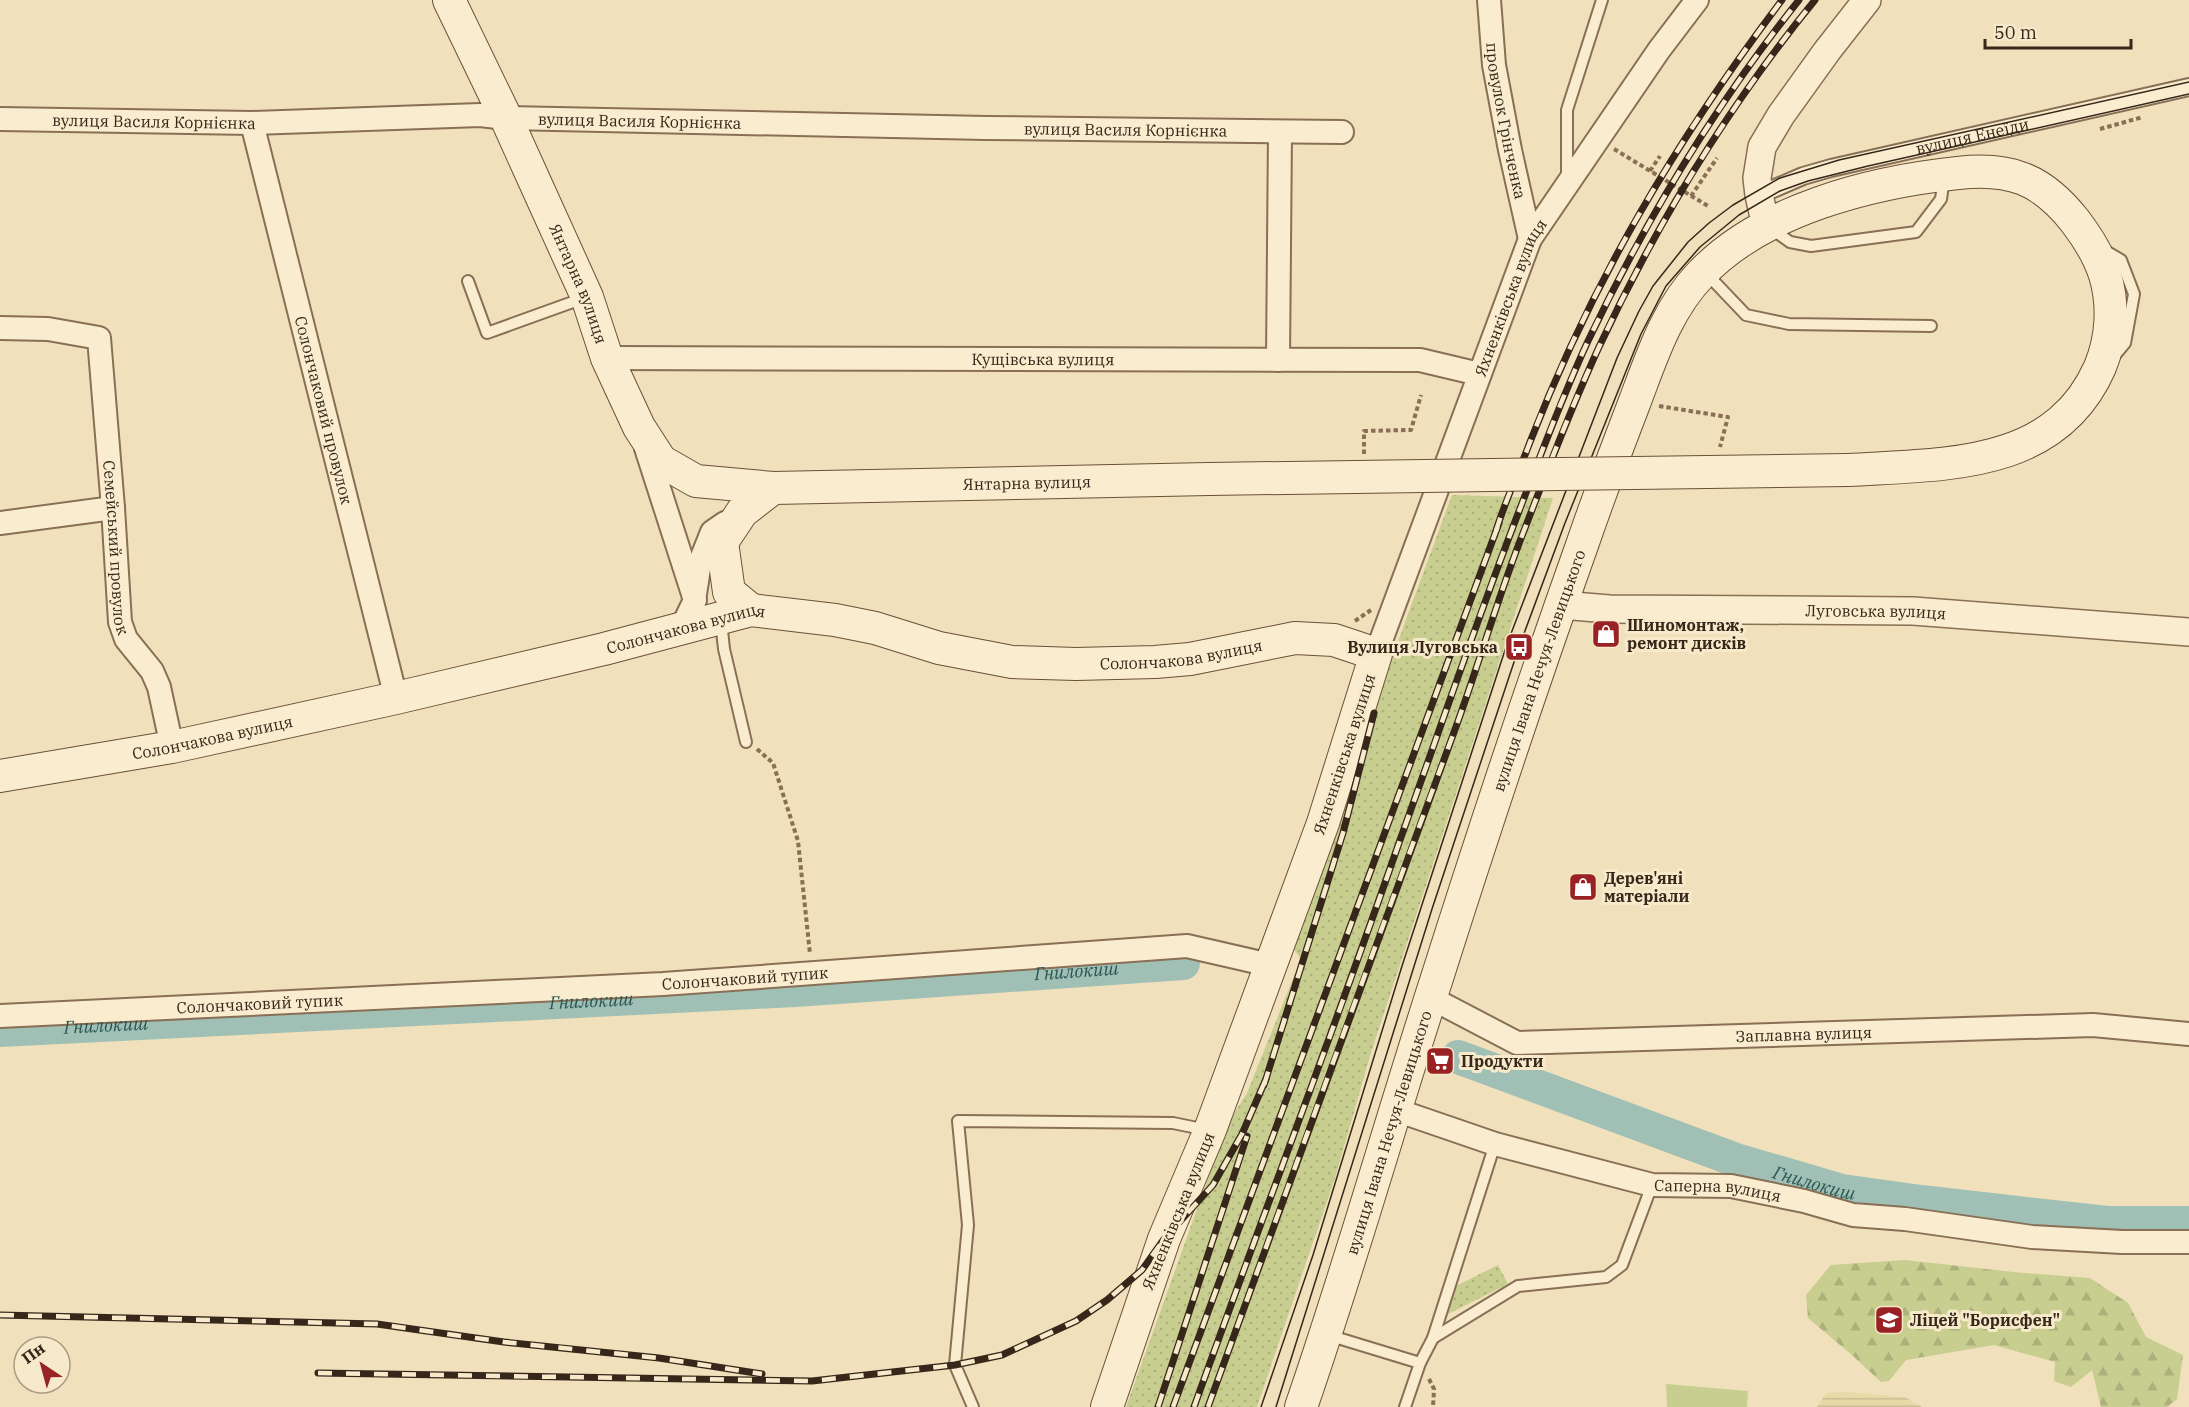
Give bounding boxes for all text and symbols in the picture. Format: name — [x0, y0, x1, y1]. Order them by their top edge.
scale bar — [1985, 12, 2130, 50]
text: 50 m — [1994, 21, 2037, 44]
street label: провулок Грінченка — [1482, 42, 1531, 201]
street label: вулиця Василя Корнієнка — [538, 109, 742, 133]
street label: вулиця Василя Корнієнка — [52, 110, 256, 133]
street label: вулиця Енеїди — [1914, 114, 2031, 159]
street label: вулиця Василя Корнієнка — [1024, 118, 1228, 141]
street label: Яхненківська вулиця — [1470, 215, 1551, 379]
street label: Янтарна вулиця — [545, 220, 612, 346]
street label: Солончаковий провулок — [291, 314, 357, 507]
street label: Кущівська вулиця — [972, 349, 1114, 369]
street label: Семейський провулок — [99, 459, 134, 638]
street label: Янтарна вулиця — [963, 471, 1091, 494]
street label: вулиця Івана Нечуя-Левицького — [1488, 547, 1590, 794]
street label: Солончакова вулиця — [604, 599, 766, 658]
street label: Луговська вулиця — [1805, 600, 1947, 623]
place label: Шиномонтаж, ремонт дисків — [1627, 615, 1746, 653]
shop icon: Шиномонтаж, ремонт дисків — [1590, 618, 1622, 650]
bus stop icon: Вулиця Луговська — [1503, 631, 1535, 663]
street label: Солончакова вулиця — [1100, 635, 1264, 673]
place label: Вулиця Луговська — [1347, 637, 1498, 657]
street label: Яхненківська вулиця — [1308, 671, 1380, 837]
street label: Солончакова вулиця — [131, 711, 295, 764]
place label: Дерев'янi матерiали — [1604, 868, 1689, 906]
shop icon: Дерев'янi матерiали — [1567, 871, 1599, 903]
water label: Гнилокиш — [1032, 956, 1119, 985]
street label: Солончаковий тупик — [661, 962, 830, 994]
water label: Гнилокиш — [548, 987, 634, 1014]
street label: Солончаковий тупик — [176, 989, 344, 1017]
street label: вулиця Івана Нечуя-Левицького — [1342, 1008, 1436, 1257]
water label: Гнилокиш — [62, 1011, 149, 1038]
street label: Заплавна вулиця — [1735, 1022, 1872, 1046]
supermarket icon: Продукти — [1424, 1045, 1456, 1077]
place label: Продукти — [1461, 1051, 1543, 1071]
street label: Яхненківська вулиця — [1137, 1129, 1219, 1293]
water label: Гнилокиш — [1770, 1160, 1857, 1204]
street label: Саперна вулиця — [1654, 1175, 1783, 1206]
school or university icon: Ліцей "Борисфен" — [1873, 1304, 1905, 1336]
place label: Ліцей "Борисфен" — [1910, 1310, 2060, 1330]
north arrow — [12, 1335, 72, 1395]
text: Пн — [18, 1338, 49, 1368]

